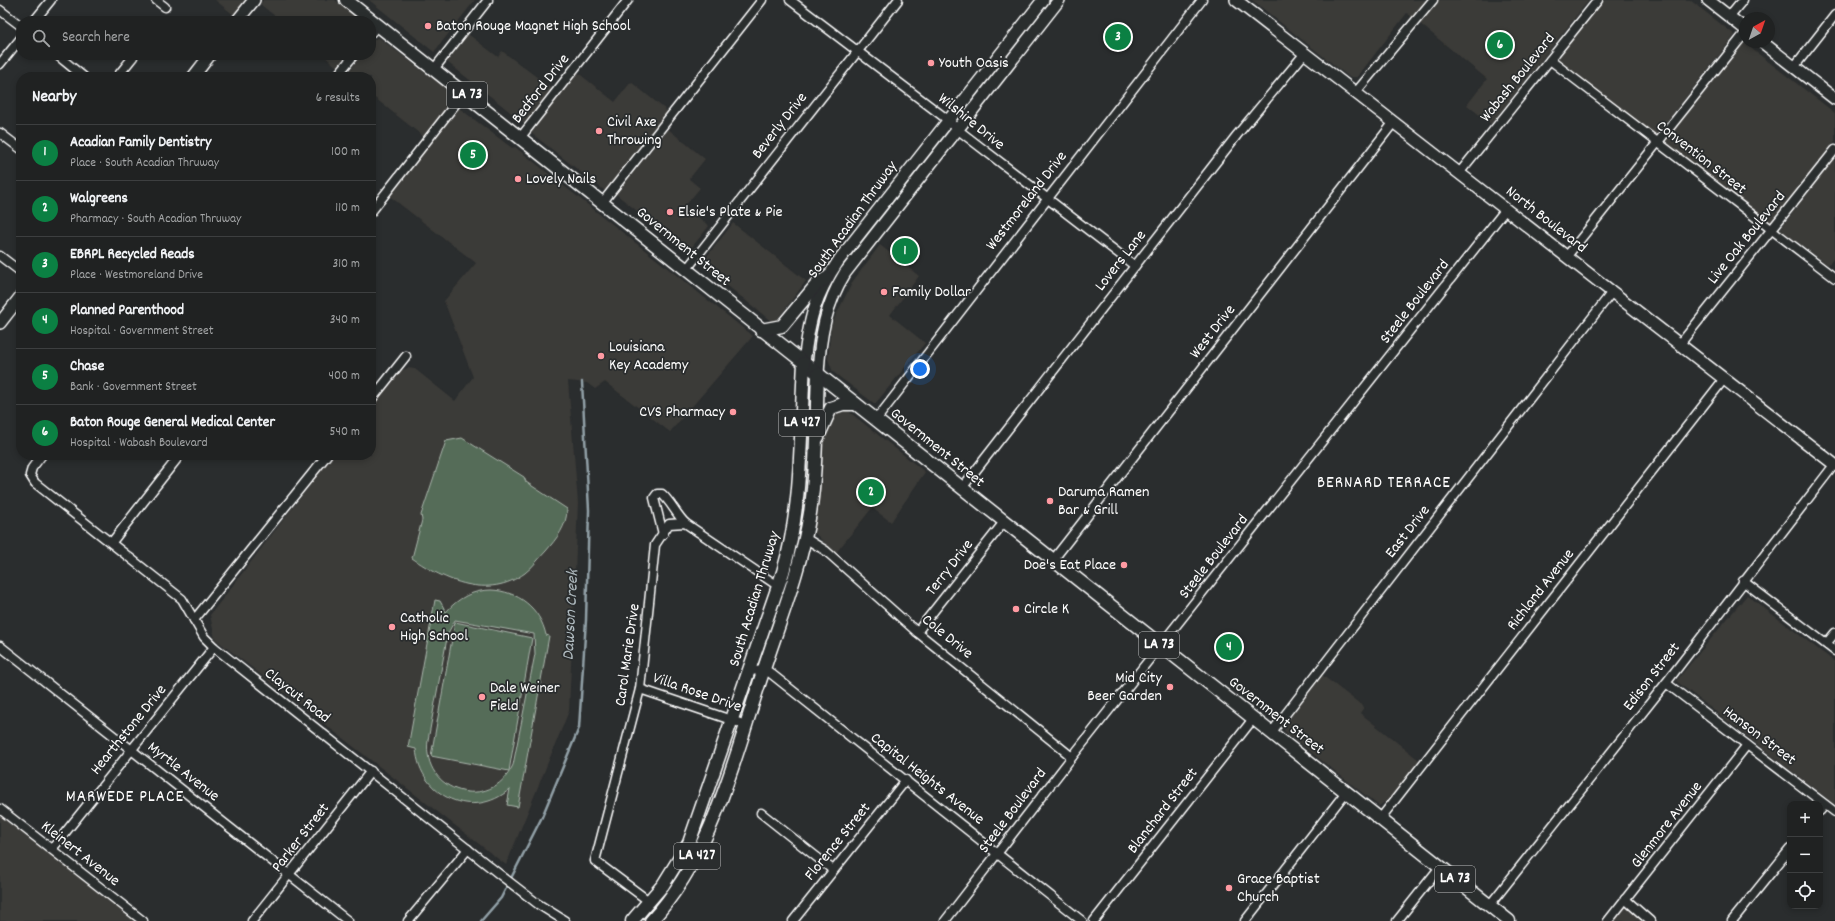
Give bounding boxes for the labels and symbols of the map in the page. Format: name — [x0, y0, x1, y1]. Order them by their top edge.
north arrow — [1739, 12, 1775, 48]
place label: Baton Rouge Magnet High School — [436, 15, 631, 38]
marker: Baton Rouge Magnet High School — [423, 21, 433, 31]
pin: 3 — [1105, 22, 1131, 52]
street label: Wabash Boulevard — [1475, 28, 1561, 128]
pin: 6 — [1487, 30, 1513, 60]
street label: Bedford Drive — [506, 49, 576, 129]
place label: Youth Oasis — [939, 52, 1009, 75]
marker: Youth Oasis — [926, 58, 936, 68]
road number: LA 73 — [447, 82, 487, 108]
street label: Beverly Drive — [747, 88, 813, 164]
street label: Wilshire Drive — [933, 88, 1009, 156]
place label: Civil Axe Throwing — [607, 111, 661, 152]
street label: Convention Street — [1651, 115, 1751, 201]
marker: Civil Axe Throwing — [594, 126, 604, 136]
pin: 5 — [460, 140, 486, 170]
street label: Westmoreland Drive — [981, 146, 1073, 256]
street label: South Acadian Thruway — [802, 156, 904, 284]
place label: Lovely Nails — [526, 168, 596, 191]
marker: Lovely Nails — [513, 174, 523, 184]
street label: North Boulevard — [1500, 181, 1592, 259]
street label: Live Oak Boulevard — [1702, 187, 1792, 289]
place label: Elsie's Plate & Pie — [678, 201, 782, 224]
street label: Government Street — [631, 202, 735, 293]
marker: Elsie's Plate & Pie — [665, 207, 675, 217]
street label: Lovers Lane — [1090, 225, 1152, 297]
pin: 1 — [892, 236, 918, 266]
street label: Steele Boulevard — [1375, 255, 1455, 349]
place label: Family Dollar — [892, 281, 971, 304]
marker: Family Dollar — [879, 287, 889, 297]
street label: West Drive — [1184, 300, 1242, 364]
place label: Louisiana Key Academy — [609, 336, 689, 377]
marker: Louisiana Key Academy — [596, 351, 606, 361]
your location — [910, 359, 930, 379]
place label: CVS Pharmacy — [639, 401, 726, 424]
street label: Government Street — [885, 403, 989, 494]
marker: CVS Pharmacy — [728, 407, 738, 417]
road number: LA 427 — [779, 410, 825, 436]
district label: BERNARD TERRACE — [1317, 472, 1451, 496]
pin: 2 — [858, 477, 884, 507]
place label: Daruma Ramen Bar & Grill — [1058, 481, 1149, 522]
marker: Daruma Ramen Bar & Grill — [1045, 496, 1055, 506]
street label: East Drive — [1380, 501, 1436, 563]
street label: Steele Boulevard — [1174, 510, 1254, 604]
street label: South Acadian Thruway — [723, 528, 787, 670]
street label: Terry Drive — [921, 535, 979, 601]
street label: Richland Avenue — [1502, 544, 1580, 636]
place label: Doe's Eat Place — [1024, 554, 1116, 577]
marker: Doe's Eat Place — [1119, 560, 1129, 570]
water label: Dawson Creek — [558, 567, 586, 661]
place label: Circle K — [1024, 598, 1069, 621]
street label: Carol Marie Drive — [609, 602, 647, 708]
marker: Circle K — [1011, 604, 1021, 614]
place label: Catholic High School — [400, 607, 468, 648]
street label: Cole Drive — [916, 609, 978, 665]
marker: Catholic High School — [387, 622, 397, 632]
road number: LA 73 — [1139, 632, 1179, 658]
pin: 4 — [1216, 632, 1242, 662]
street label: Edison Street — [1618, 638, 1686, 716]
street label: Claycut Road — [259, 663, 335, 729]
street label: Villa Rose Drive — [649, 667, 745, 719]
place label: Mid City Beer Garden — [1087, 667, 1163, 708]
street label: Government Street — [1223, 671, 1329, 761]
place label: Dale Weiner Field — [490, 677, 560, 718]
street label: Hearthstone Drive — [85, 680, 173, 780]
marker: Mid City Beer Garden — [1165, 682, 1175, 692]
marker: Dale Weiner Field — [477, 692, 487, 702]
street label: Hanson Street — [1717, 701, 1801, 771]
street label: Capital Heights Avenue — [865, 727, 989, 831]
street label: Myrtle Avenue — [142, 736, 224, 808]
street label: Steele Boulevard — [973, 763, 1053, 859]
street label: Blanchard Street — [1122, 763, 1204, 859]
street label: Glenmore Avenue — [1626, 777, 1708, 873]
district label: MARWEDE PLACE — [66, 786, 184, 810]
street label: Parker Street — [266, 798, 336, 878]
street label: Florence Street — [799, 798, 877, 886]
street label: Kleinert Avenue — [36, 816, 124, 892]
road number: LA 427 — [674, 843, 720, 869]
road number: LA 73 — [1435, 866, 1475, 892]
place label: Grace Baptist Church — [1237, 868, 1320, 909]
marker: Grace Baptist Church — [1224, 883, 1234, 893]

